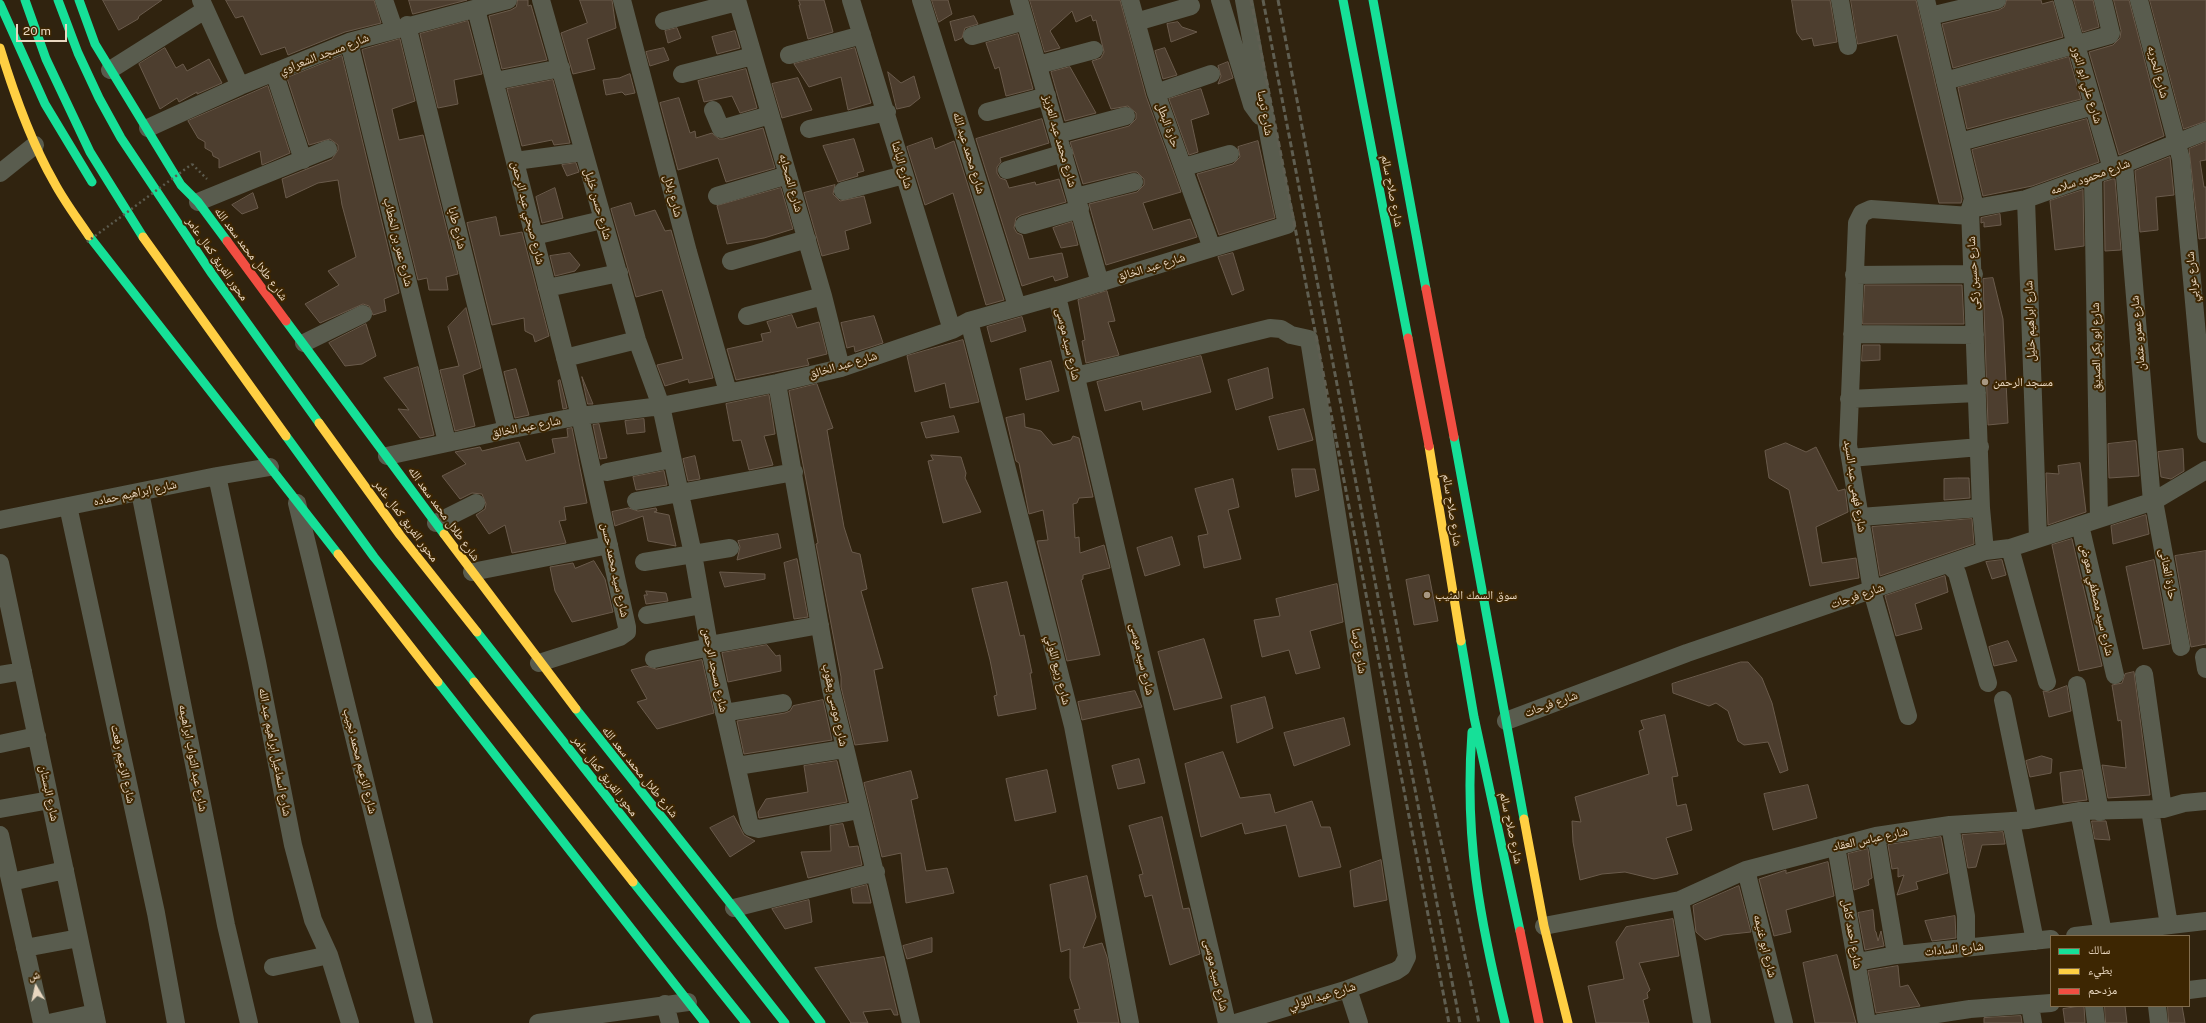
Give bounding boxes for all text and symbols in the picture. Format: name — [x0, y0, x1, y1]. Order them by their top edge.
scale bar — [18, 16, 69, 42]
text: 20 m — [23, 24, 51, 38]
street label: شارع مسجد الشعراوي — [277, 30, 371, 78]
street label: شارع الحريه — [2144, 44, 2172, 100]
street label: شارع علي ابو النور — [2068, 45, 2106, 125]
street label: شارع ترسا — [1254, 89, 1276, 137]
street label: شارع محمد عبد العزيز — [1040, 93, 1080, 189]
street label: حارة البطل — [1153, 101, 1183, 149]
street label: شارع محمد عبد الله — [950, 110, 988, 196]
street label: شارع الباشا — [888, 140, 916, 190]
street label: شارع الصحابه — [776, 152, 806, 214]
street label: شارع صلاح سالم — [1378, 154, 1406, 228]
street label: شارع محمود سلامه — [2048, 156, 2132, 198]
street label: شارع صبحي عبد الرحمن — [508, 160, 548, 266]
street label: شارع حسن خليل — [581, 167, 615, 241]
street label: شارع بلال — [660, 173, 686, 219]
street label: شارع عمر بن الخطاب — [380, 196, 416, 288]
street label: شارع طلال محمد سعد الله — [211, 204, 291, 304]
street label: شارع طابا — [445, 205, 469, 251]
street label: محور الفريق كمال عامر — [183, 214, 251, 304]
street label: شارع حسين زكى — [1964, 236, 1982, 310]
street label: شارع عبد الخالق — [1115, 250, 1187, 284]
street label: شارع عرابي — [2183, 251, 2201, 303]
street label: شارع ابراهيم خليل — [2021, 280, 2039, 362]
street label: شارع عمرو عثمان — [2128, 295, 2148, 371]
street label: شارع ابو بكر الصديق — [2088, 302, 2104, 392]
street label: شارع سيد موسى — [1053, 306, 1083, 382]
street label: شارع عبد الخالق — [807, 348, 879, 382]
place label: مسجد الرحمن — [1993, 375, 2053, 389]
marker: مسجد الرحمن — [1980, 377, 1990, 387]
street label: شارع عبد الخالق — [490, 413, 562, 441]
street label: شارع فهمى عبد السيد — [1841, 439, 1869, 533]
street label: شارع طلال محمد سعد الله — [405, 464, 483, 564]
street label: شارع صلاح سالم — [1439, 473, 1465, 547]
street label: شارع ابراهيم حماده — [92, 477, 178, 509]
street label: محور الفريق كمال عامر — [371, 477, 441, 565]
street label: شارع سيد محمد حسن — [598, 521, 632, 619]
street label: شارع سيد مصطفي معوض — [2077, 543, 2117, 657]
street label: حارة العنانى — [2156, 547, 2180, 601]
street label: شارع فرحات — [1828, 580, 1886, 612]
place label: سوق السمك المنيب — [1435, 588, 1517, 602]
marker: سوق السمك المنيب — [1422, 590, 1432, 600]
street label: شارع سيد موسى — [1127, 621, 1157, 697]
street label: شارع مسجد الرحمن — [699, 627, 731, 713]
street label: شارع ترسا — [1348, 627, 1370, 675]
street label: شارع ربيع اللولي — [1042, 634, 1074, 706]
street label: شارع موسى يعقوب — [819, 662, 851, 748]
street label: شارع اسماعيل ابراهيم عبد الله — [255, 687, 295, 817]
street label: شارع فرحات — [1522, 688, 1580, 720]
street label: شارع عبد التواب ابراهيمه — [176, 703, 210, 813]
street label: شارع الزعيم محمد نجيب — [340, 707, 380, 815]
street label: شارع الزعيم رفعت — [108, 723, 138, 805]
street label: شارع طلال محمد سعد الله — [599, 723, 681, 821]
street label: محور الفريق كمال عامر — [569, 733, 641, 819]
street label: شارع البستان — [36, 764, 62, 822]
street label: شارع صلاح سالم — [1496, 791, 1526, 865]
street label: شارع عباس العقاد — [1831, 824, 1909, 854]
street label: شارع احمد كامل — [1839, 898, 1865, 970]
street label: شارع ابو غنيمه — [1750, 913, 1780, 979]
legend — [2050, 935, 2190, 1007]
street label: شارع سيد موسى — [1201, 937, 1231, 1013]
street label: شارع السادات — [1924, 939, 1984, 959]
text: سالك — [2088, 943, 2110, 957]
text: بطيء — [2088, 963, 2112, 977]
north arrow — [16, 967, 56, 1007]
text: ش — [27, 968, 41, 982]
street label: شارع عيد اللولي — [1287, 979, 1357, 1013]
text: مزدحم — [2088, 983, 2117, 997]

